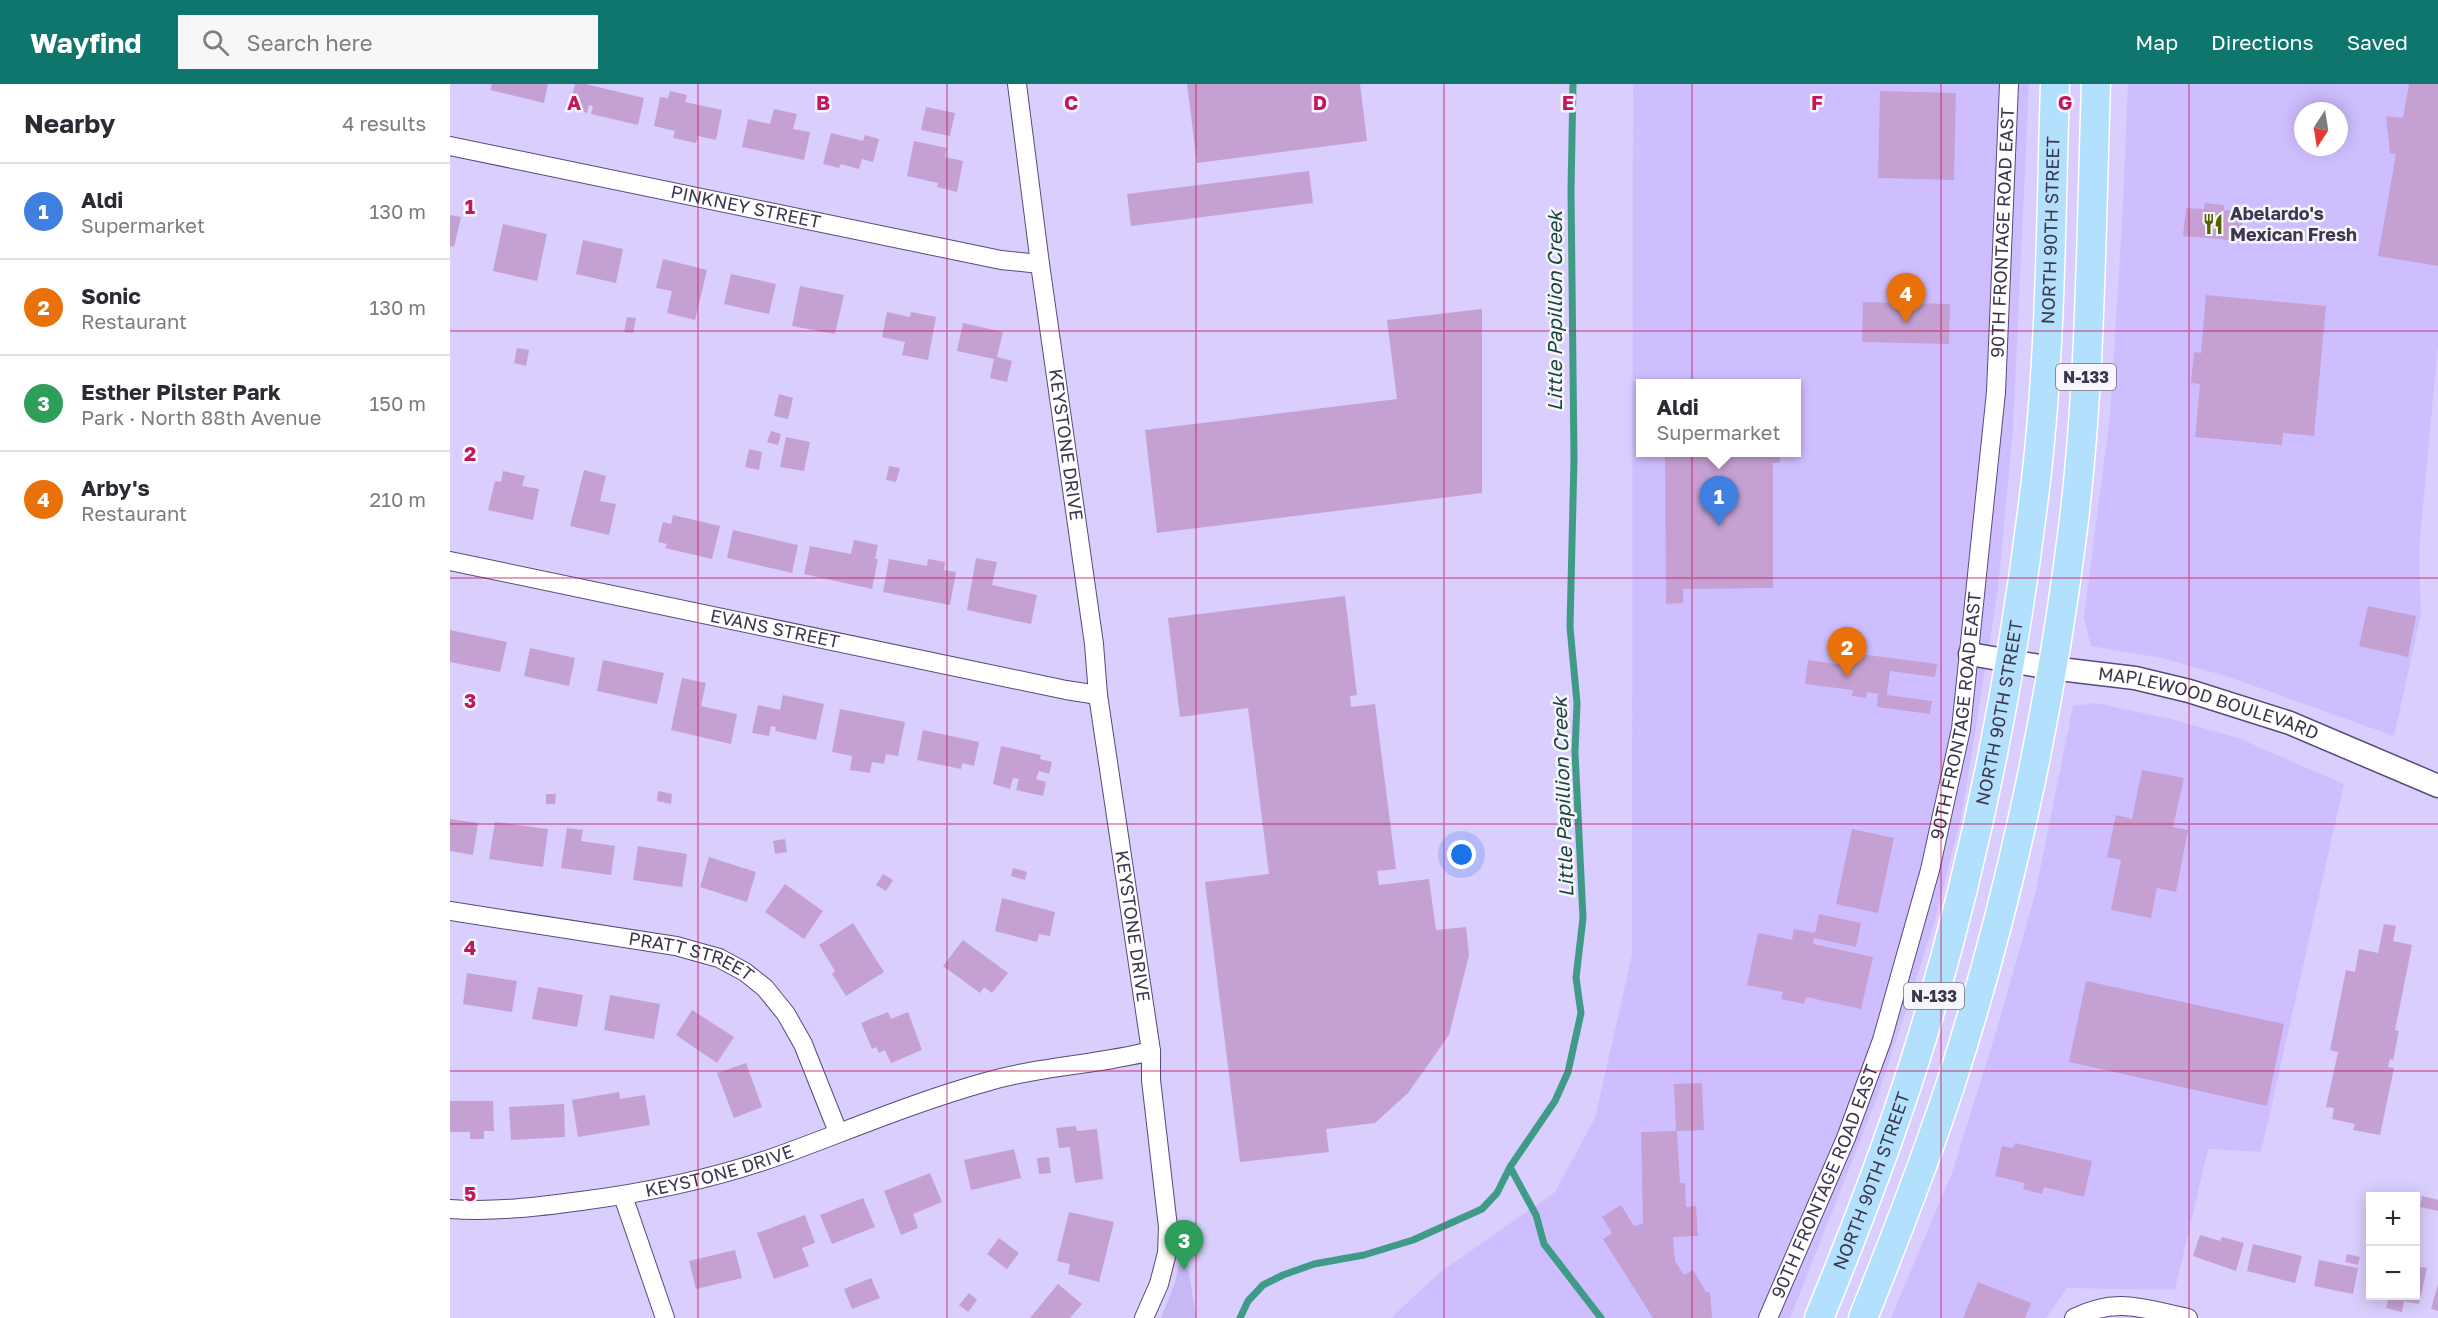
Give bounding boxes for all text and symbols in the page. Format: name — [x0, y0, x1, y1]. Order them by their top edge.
search box — [178, 15, 598, 69]
text: Wayfind — [30, 26, 142, 59]
icon: search — [199, 26, 232, 59]
text: Search here — [247, 29, 373, 56]
text: Map — [2135, 29, 2178, 55]
text: Directions — [2211, 29, 2314, 55]
text: Saved — [2347, 29, 2408, 55]
text: A — [567, 90, 581, 114]
text: B — [816, 90, 830, 114]
text: C — [1064, 90, 1078, 114]
text: D — [1313, 90, 1327, 114]
text: E — [1562, 90, 1574, 114]
text: F — [1811, 90, 1823, 114]
text: G — [2058, 90, 2072, 114]
north arrow — [2294, 102, 2348, 156]
street label: 90TH FRONTAGE ROAD EAST — [1985, 107, 2018, 358]
text: Nearby — [24, 108, 115, 139]
text: 4 results — [342, 111, 426, 135]
street label: NORTH 90TH STREET — [2036, 136, 2064, 325]
street label: PINKNEY STREET — [669, 180, 823, 232]
text: Aldi — [81, 186, 123, 213]
text: 1 — [465, 194, 475, 218]
text: 1 — [38, 199, 49, 223]
text: 130 m — [370, 199, 426, 223]
place label: Abelardo's Mexican Fresh — [2230, 202, 2357, 245]
water label: Little Papillion Creek — [1542, 208, 1566, 411]
restaurant icon: Abelardo's Mexican Fresh — [2201, 212, 2225, 236]
text: Supermarket — [81, 213, 205, 237]
pin: 4 — [1886, 274, 1926, 323]
text: Sonic — [81, 282, 141, 309]
text: 2 — [37, 295, 50, 319]
text: 130 m — [370, 295, 426, 319]
text: Restaurant — [81, 309, 187, 333]
road number: N-133 — [2056, 364, 2116, 390]
street label: KEYSTONE DRIVE — [1045, 367, 1088, 522]
text: Esther Pilster Park — [81, 378, 281, 405]
popup — [1636, 379, 1801, 457]
text: 3 — [37, 391, 50, 415]
text: 150 m — [370, 391, 426, 415]
text: Aldi — [1657, 393, 1699, 420]
text: Park · North 88th Avenue — [81, 405, 321, 429]
text: Supermarket — [1657, 420, 1780, 444]
text: 2 — [464, 441, 476, 465]
text: Arby's — [81, 474, 150, 501]
pin: 1 — [1700, 476, 1738, 526]
text: 4 — [37, 487, 50, 511]
text: 210 m — [370, 487, 426, 511]
text: Restaurant — [81, 501, 187, 525]
street label: 90TH FRONTAGE ROAD EAST — [1925, 591, 1985, 842]
street label: EVANS STREET — [709, 604, 842, 652]
street label: NORTH 90TH STREET — [1970, 619, 2027, 807]
pin: 2 — [1828, 628, 1866, 677]
street label: MAPLEWOOD BOULEVARD — [2097, 662, 2322, 744]
text: 3 — [464, 688, 476, 712]
water label: Little Papillion Creek — [1546, 694, 1577, 898]
your location — [1447, 840, 1476, 869]
street label: KEYSTONE DRIVE — [1111, 849, 1156, 1003]
street label: PRATT STREET — [627, 927, 759, 985]
text: 4 — [464, 935, 476, 959]
road number: N-133 — [1904, 983, 1964, 1009]
street label: 90TH FRONTAGE ROAD EAST — [1766, 1061, 1882, 1301]
street label: NORTH 90TH STREET — [1828, 1089, 1914, 1273]
street label: KEYSTONE DRIVE — [643, 1139, 796, 1201]
text: 5 — [464, 1181, 476, 1205]
map controls — [2366, 1192, 2420, 1300]
button: + — [2366, 1192, 2420, 1246]
pin: 3 — [1164, 1220, 1204, 1270]
button: − — [2366, 1246, 2420, 1300]

